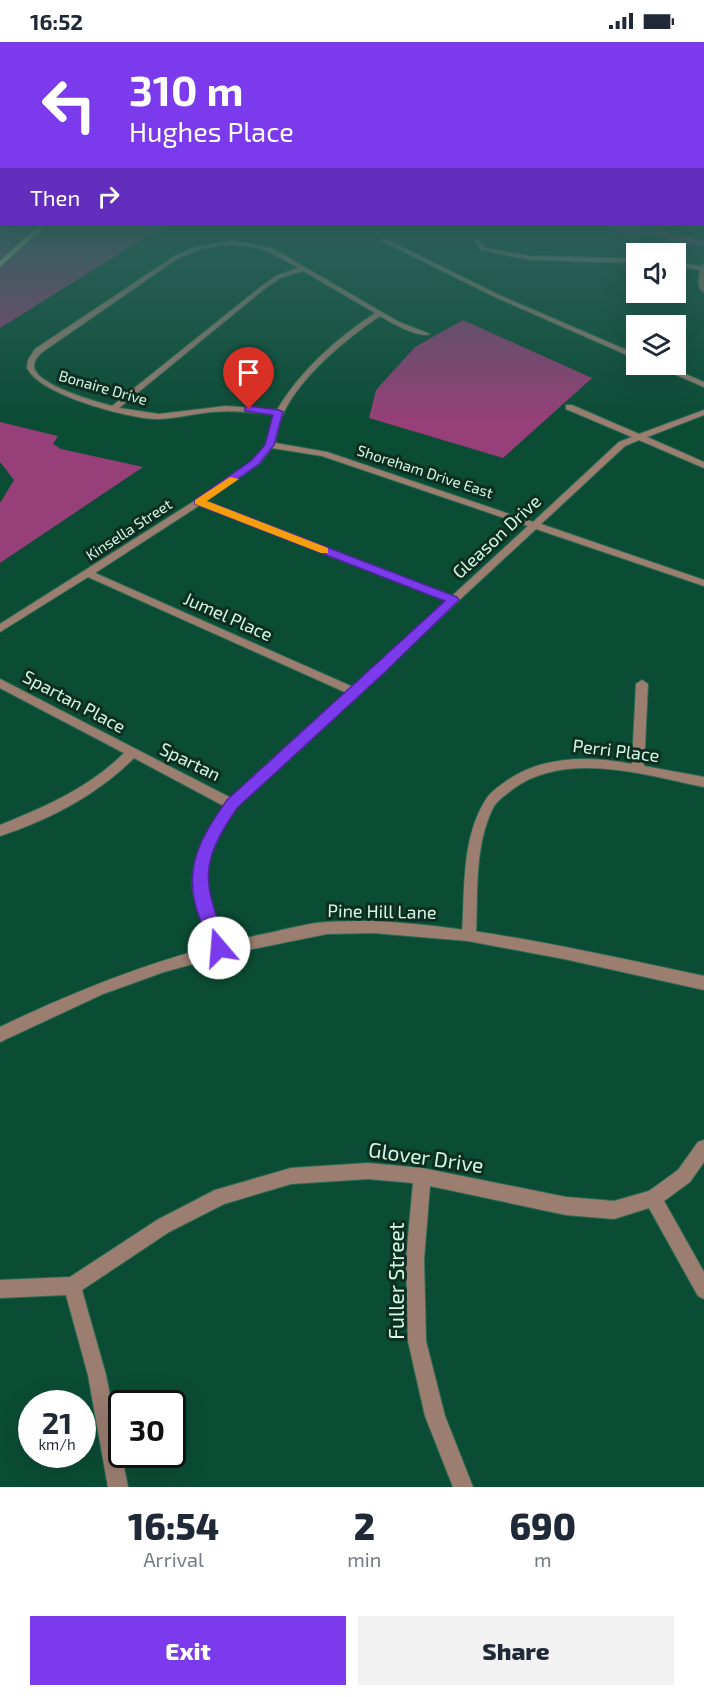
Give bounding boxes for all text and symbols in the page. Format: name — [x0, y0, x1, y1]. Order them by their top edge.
text: 16:52 — [30, 8, 83, 34]
text: 310 m — [129, 64, 244, 114]
icon: left — [30, 66, 108, 144]
text: Hughes Place — [129, 115, 294, 147]
icon: right — [92, 180, 125, 213]
text: Then — [30, 184, 80, 210]
map controls — [626, 243, 686, 375]
button: sound — [626, 243, 686, 303]
button: layers — [626, 315, 686, 375]
pin — [223, 347, 274, 409]
icon: arrive — [232, 356, 265, 389]
street label: Bonaire Drive — [57, 366, 150, 408]
street label: Shoreham Drive East — [355, 441, 496, 502]
street label: Gleason Drive — [448, 490, 545, 583]
street label: Kinsella Street — [82, 494, 175, 564]
street label: Jumel Place — [181, 587, 276, 645]
street label: Spartan Place — [19, 665, 130, 737]
street label: Perri Place — [571, 734, 661, 766]
street label: Spartan — [156, 737, 224, 785]
street label: Pine Hill Lane — [327, 899, 437, 923]
position arrow — [187, 916, 251, 980]
street label: Glover Drive — [367, 1136, 485, 1177]
street label: Fuller Street — [383, 1222, 408, 1340]
speed limit sign: 30 — [108, 1390, 186, 1468]
text: 21 — [42, 1404, 72, 1440]
text: km/h — [38, 1435, 76, 1453]
text: 16:54 — [128, 1504, 219, 1547]
text: 2 — [354, 1504, 375, 1547]
text: 690 — [509, 1504, 576, 1547]
text: Arrival — [143, 1547, 204, 1571]
text: min — [347, 1547, 381, 1571]
text: m — [534, 1547, 551, 1571]
button: Exit — [30, 1616, 346, 1685]
button: Share — [358, 1616, 674, 1685]

